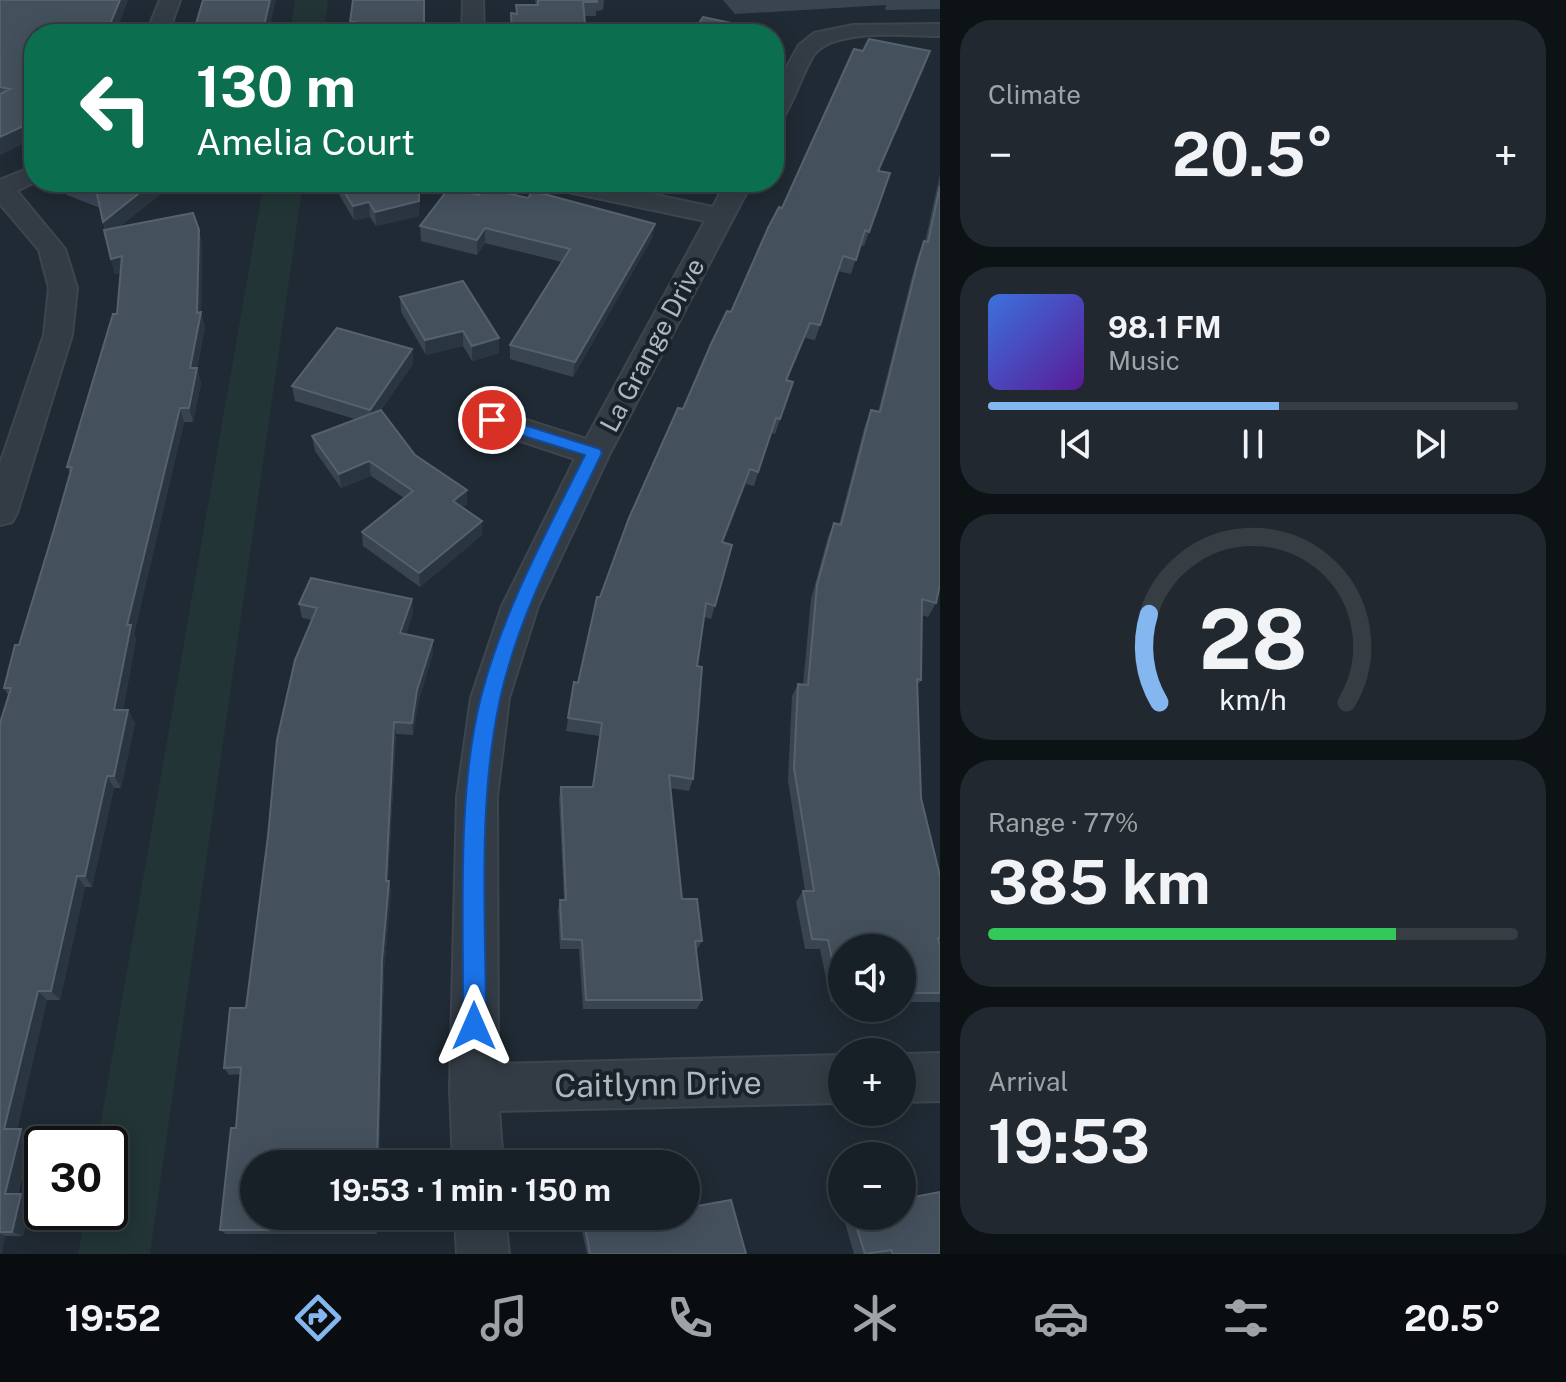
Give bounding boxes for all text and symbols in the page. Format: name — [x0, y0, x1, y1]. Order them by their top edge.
text: 130 m — [196, 54, 356, 120]
icon: left — [64, 56, 168, 160]
text: Climate — [988, 79, 1081, 110]
text: 20.5° — [1172, 119, 1334, 190]
text: Amelia Court — [196, 121, 415, 163]
text: − — [988, 129, 1012, 181]
text: + — [1494, 129, 1518, 181]
street label: La Grange Drive — [593, 253, 711, 437]
text: 98.1 FM — [1108, 309, 1221, 345]
text: Music — [1108, 345, 1180, 376]
pin — [458, 386, 526, 454]
icon: arrive — [470, 398, 514, 442]
icon: previous — [1054, 422, 1098, 466]
icon: pause — [1231, 422, 1275, 466]
icon: next — [1408, 422, 1452, 466]
text: 28 — [1199, 590, 1307, 688]
text: km/h — [1219, 683, 1287, 716]
text: Range · 77% — [988, 807, 1139, 838]
text: 385 km — [988, 847, 1211, 918]
map controls — [828, 934, 916, 1230]
button: sound — [828, 934, 916, 1022]
position arrow — [432, 984, 516, 1068]
button: + — [828, 1038, 916, 1126]
street label: Caitlynn Drive — [554, 1064, 762, 1104]
text: Arrival — [988, 1066, 1068, 1097]
text: 19:53 — [988, 1106, 1150, 1177]
speed limit sign: 30 — [24, 1126, 128, 1230]
button: − — [828, 1142, 916, 1230]
text: 19:53 · 1 min · 150 m — [329, 1172, 611, 1208]
icon: directions — [290, 1290, 346, 1346]
icon: music — [476, 1290, 532, 1346]
icon: phone — [662, 1290, 718, 1346]
icon: climate — [847, 1290, 903, 1346]
icon: car — [1033, 1290, 1089, 1346]
icon: filters — [1218, 1290, 1274, 1346]
text: 19:52 — [65, 1297, 161, 1339]
text: 20.5° — [1404, 1297, 1501, 1339]

